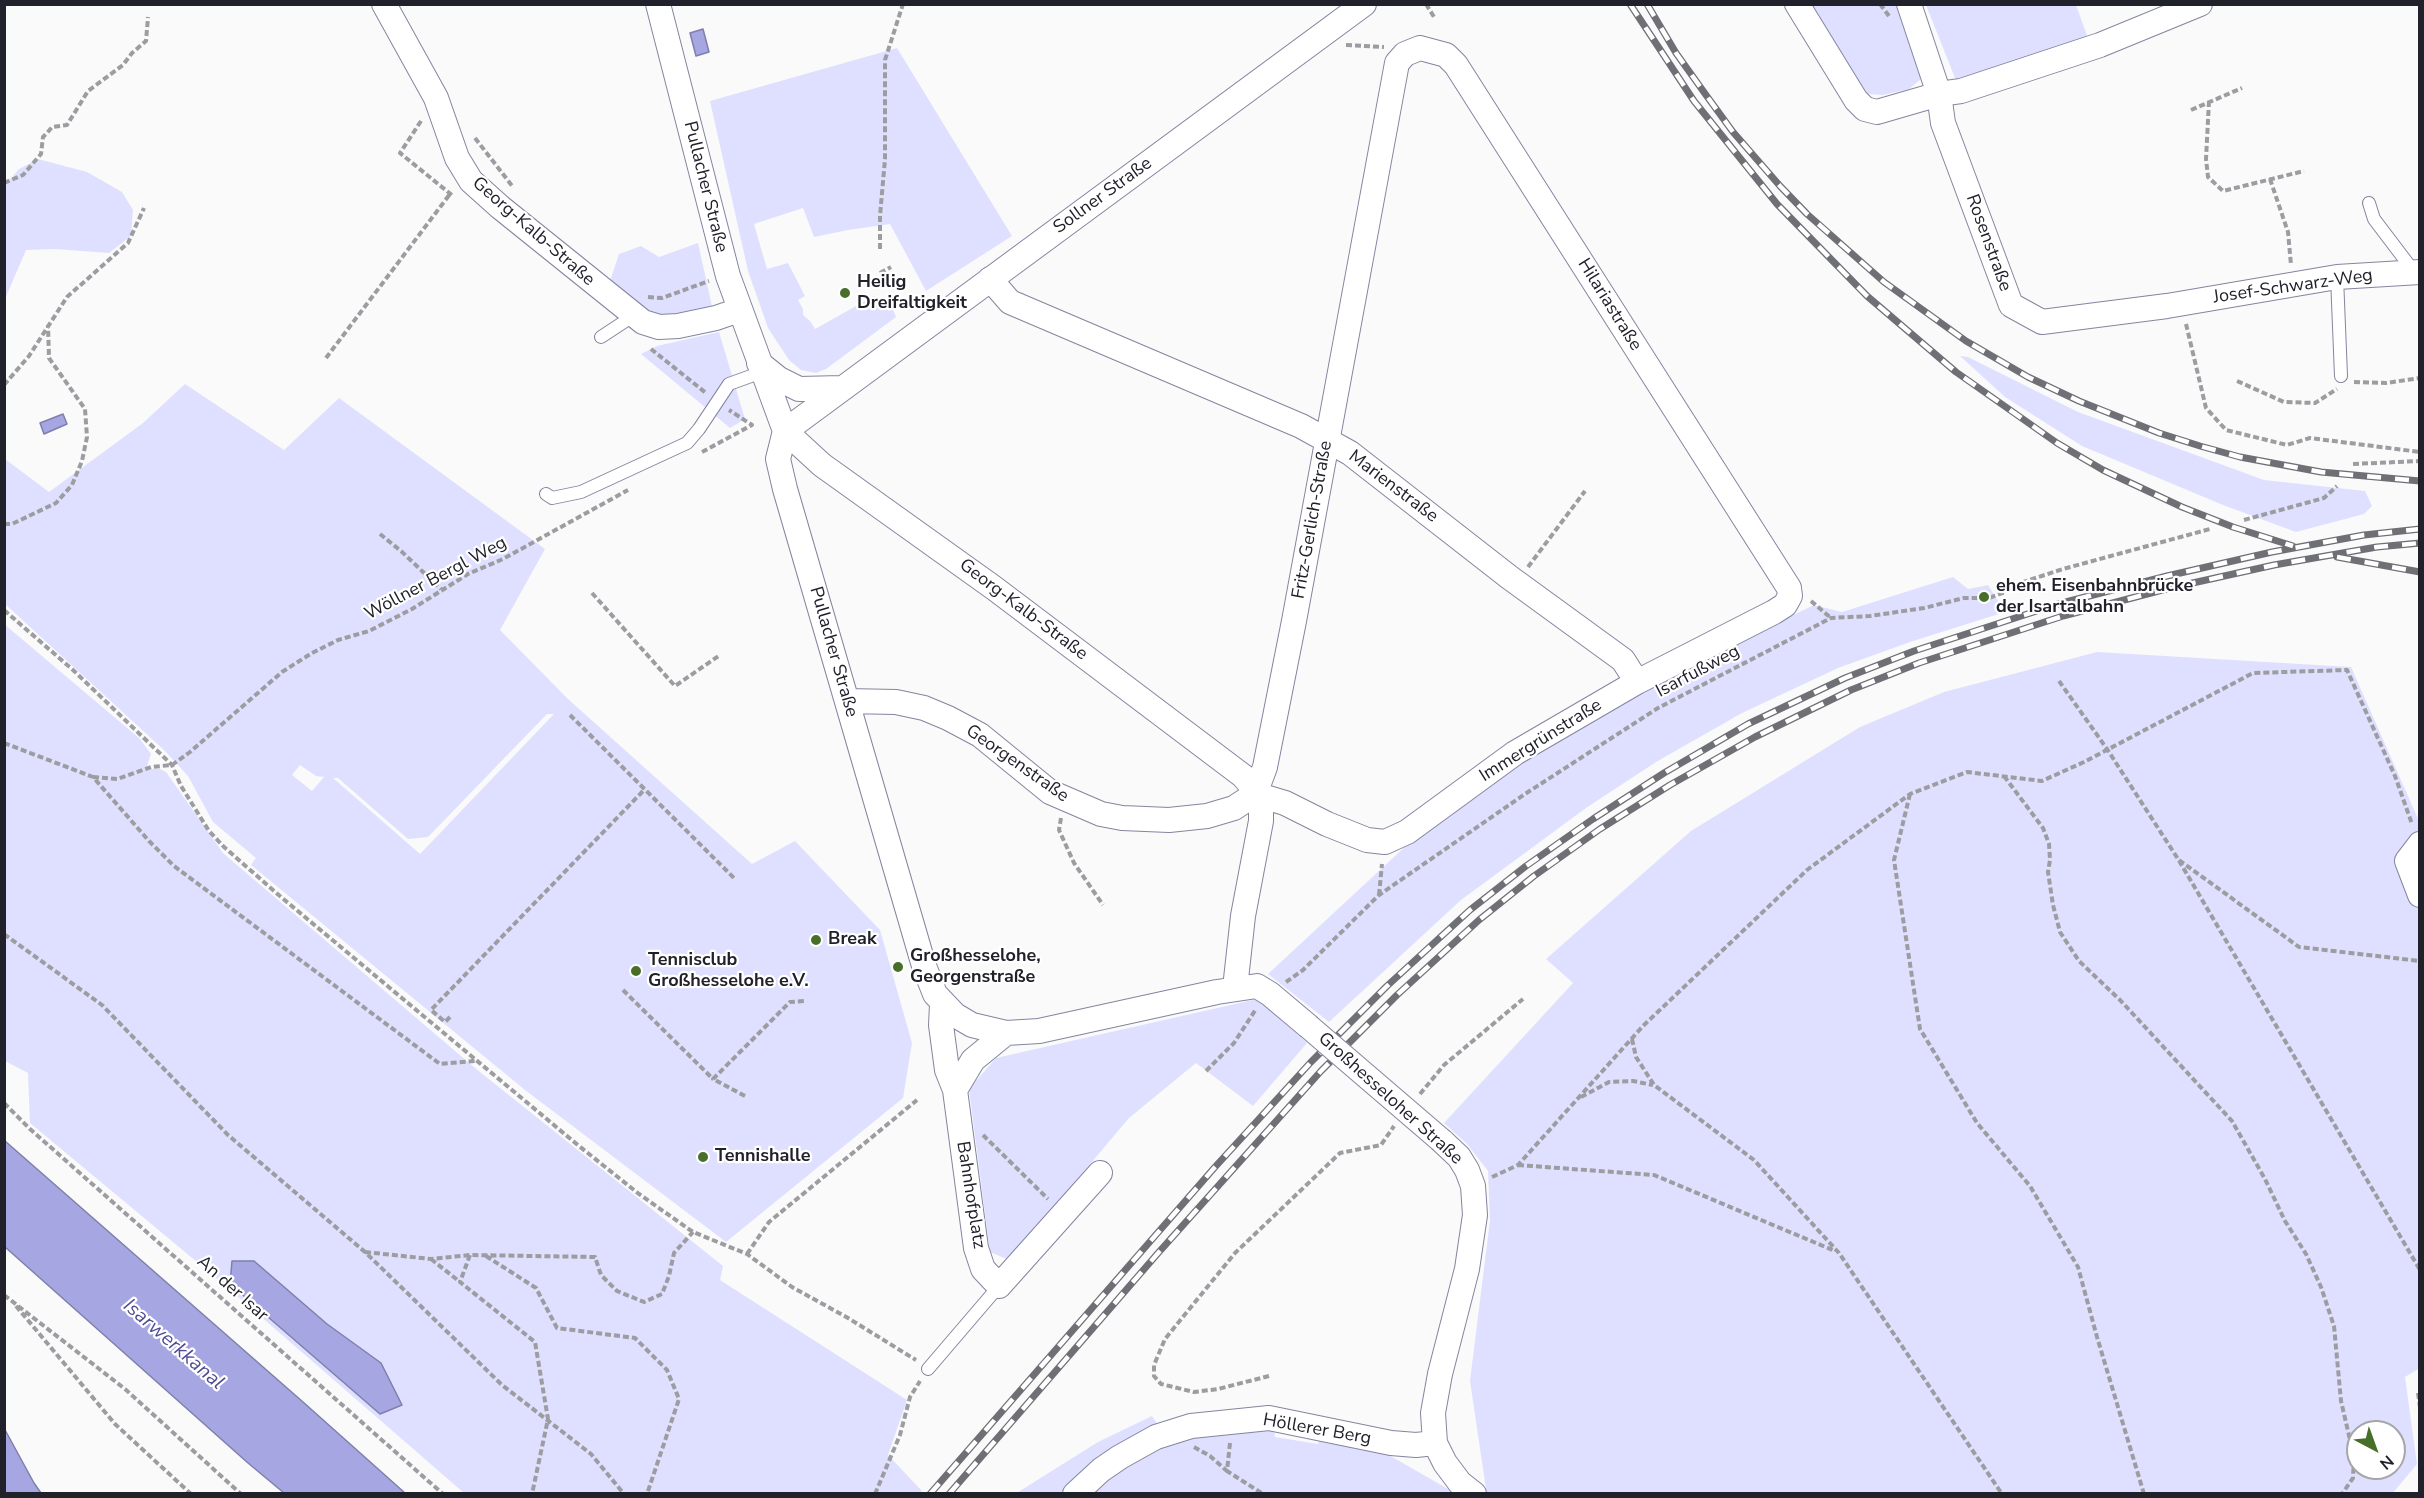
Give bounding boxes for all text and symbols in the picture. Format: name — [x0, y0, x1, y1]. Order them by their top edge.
street label: Pullacher Straße — [678, 119, 732, 255]
street label: Sollner Straße — [1050, 153, 1156, 239]
street label: Georg-Kalb-Straße — [467, 173, 599, 291]
street label: Rosenstraße — [1960, 192, 2016, 294]
street label: Hilariastraße — [1572, 255, 1646, 355]
street label: Josef-Schwarz-Weg — [2212, 265, 2374, 309]
place label: Heilig Dreifaltigkeit — [857, 272, 967, 314]
marker: Heilig Dreifaltigkeit — [838, 286, 852, 300]
street label: Fritz-Gerlich-Straße — [1288, 439, 1338, 601]
street label: Marienstraße — [1344, 446, 1442, 528]
street label: Wöllner Bergl Weg — [361, 532, 511, 626]
street label: Georg-Kalb-Straße — [955, 555, 1091, 665]
place label: ehem. Eisenbahnbrücke der Isartalbahn — [1996, 576, 2193, 618]
street label: Pullacher Straße — [804, 584, 862, 720]
marker: ehem. Eisenbahnbrücke der Isartalbahn — [1977, 590, 1991, 604]
street label: Isarfußweg — [1653, 641, 1743, 703]
street label: Immergrünstraße — [1476, 695, 1606, 787]
street label: Georgenstraße — [961, 721, 1073, 807]
place label: Break — [828, 929, 877, 951]
marker: Break — [809, 933, 823, 947]
place label: Großhesselohe, Georgenstraße — [910, 946, 1041, 988]
place label: Tennisclub Großhesselohe e.V. — [648, 950, 809, 992]
marker: Großhesselohe, Georgenstraße — [891, 960, 905, 974]
marker: Tennisclub Großhesselohe e.V. — [629, 964, 643, 978]
street label: Großhesseloher Straße — [1313, 1028, 1467, 1170]
street label: Bahnhofplatz — [951, 1140, 989, 1250]
place label: Tennishalle — [715, 1146, 810, 1168]
marker: Tennishalle — [696, 1150, 710, 1164]
street label: An der Isar — [192, 1251, 272, 1327]
water label: Isarwerkkanal — [118, 1295, 228, 1395]
street label: Höllerer Berg — [1261, 1410, 1373, 1450]
north arrow — [2346, 1420, 2406, 1480]
text: N — [2375, 1450, 2398, 1474]

